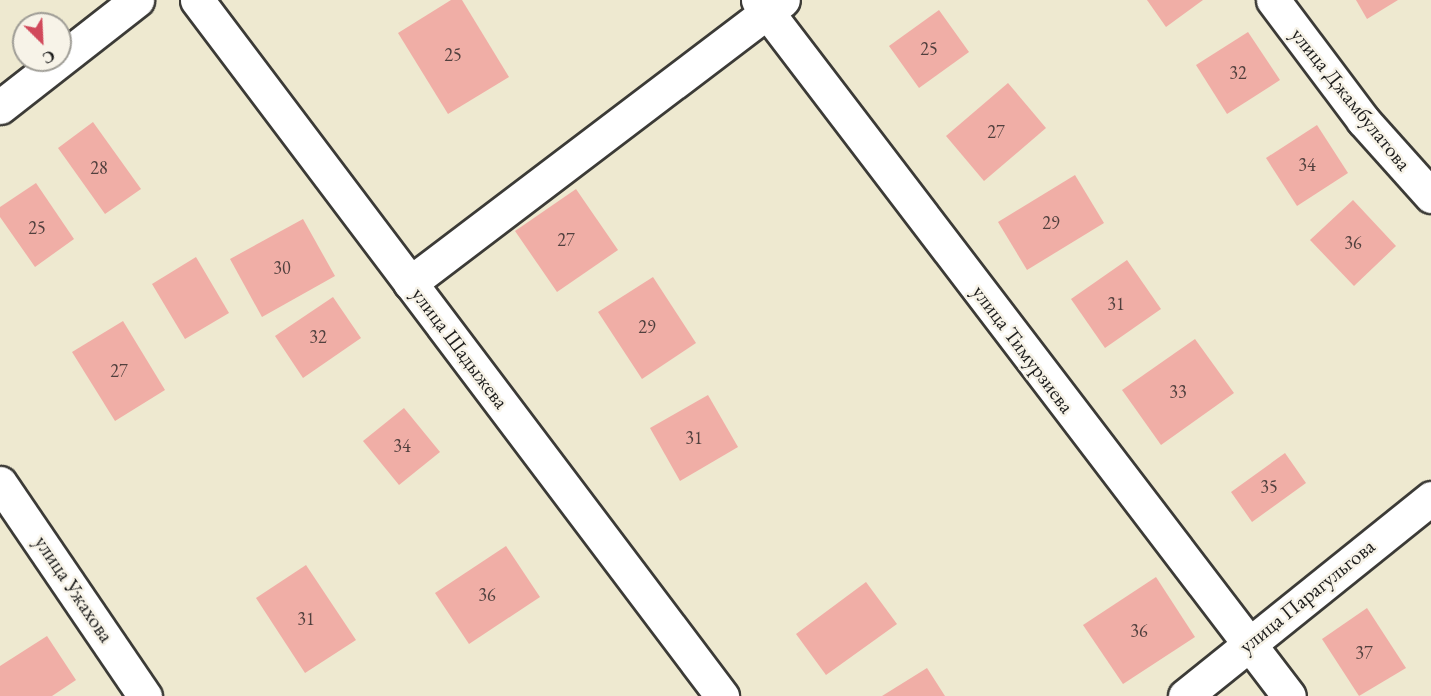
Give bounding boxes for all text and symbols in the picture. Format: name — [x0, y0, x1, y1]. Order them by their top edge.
north arrow — [12, 12, 72, 72]
street label: улица Джамбулатова — [1286, 22, 1416, 176]
house number: 25 — [920, 38, 938, 60]
house number: 25 — [444, 44, 462, 66]
text: С — [39, 45, 58, 69]
house number: 32 — [1229, 62, 1247, 84]
house number: 27 — [987, 121, 1005, 143]
house number: 34 — [1298, 154, 1316, 176]
house number: 28 — [90, 157, 108, 179]
house number: 29 — [1042, 212, 1060, 234]
house number: 25 — [28, 217, 46, 239]
house number: 27 — [557, 229, 575, 251]
house number: 36 — [1344, 232, 1362, 254]
house number: 30 — [273, 257, 291, 279]
street label: улица Тимурзиева — [967, 280, 1079, 418]
street label: улица Шадыжева — [406, 282, 514, 414]
house number: 31 — [1107, 293, 1125, 315]
house number: 29 — [638, 316, 656, 338]
house number: 32 — [309, 326, 327, 348]
house number: 27 — [110, 360, 128, 382]
house number: 33 — [1169, 381, 1187, 403]
house number: 31 — [685, 427, 703, 449]
house number: 34 — [393, 435, 411, 457]
house number: 35 — [1260, 476, 1278, 498]
street label: улица Ужахова — [29, 531, 119, 647]
street label: улица Парагульгова — [1234, 534, 1380, 658]
house number: 36 — [478, 584, 496, 606]
house number: 31 — [297, 608, 315, 630]
house number: 36 — [1130, 620, 1148, 642]
house number: 37 — [1355, 642, 1373, 664]

